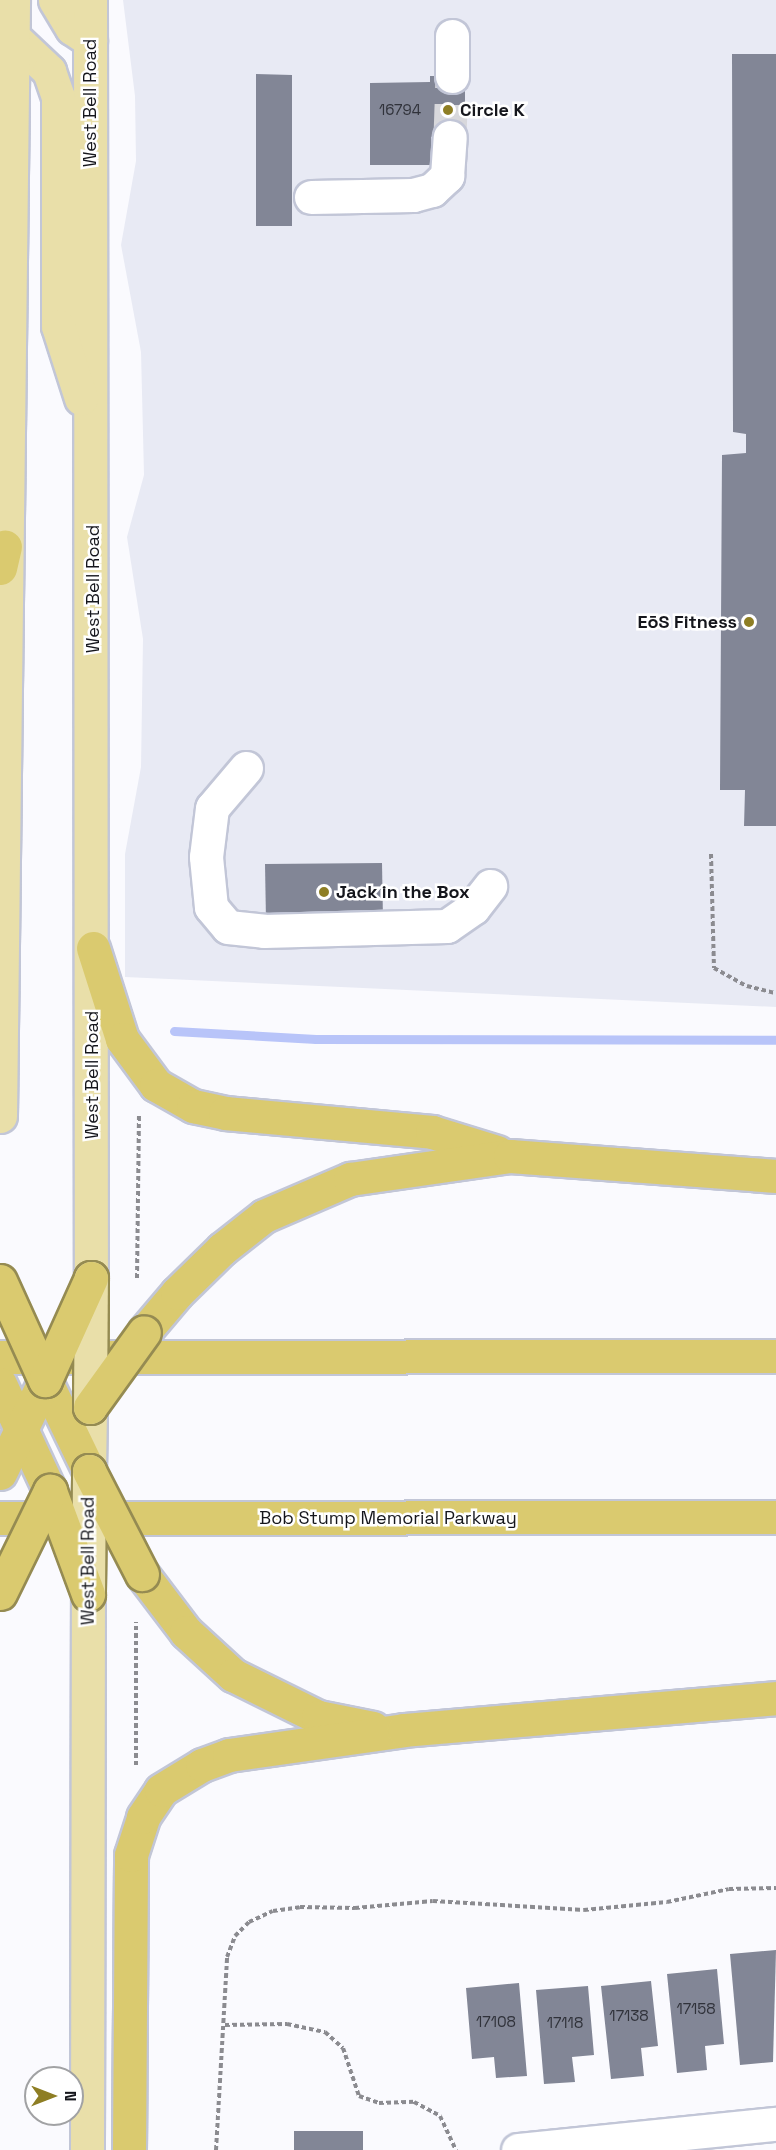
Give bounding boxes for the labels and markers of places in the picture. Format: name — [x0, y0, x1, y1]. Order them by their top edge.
place label: Circle K — [460, 99, 525, 121]
marker: Circle K — [441, 103, 455, 117]
place label: EōS Fitness — [638, 611, 737, 633]
marker: EōS Fitness — [742, 615, 756, 629]
place label: Jack in the Box — [336, 881, 470, 903]
marker: Jack in the Box — [317, 885, 331, 899]

